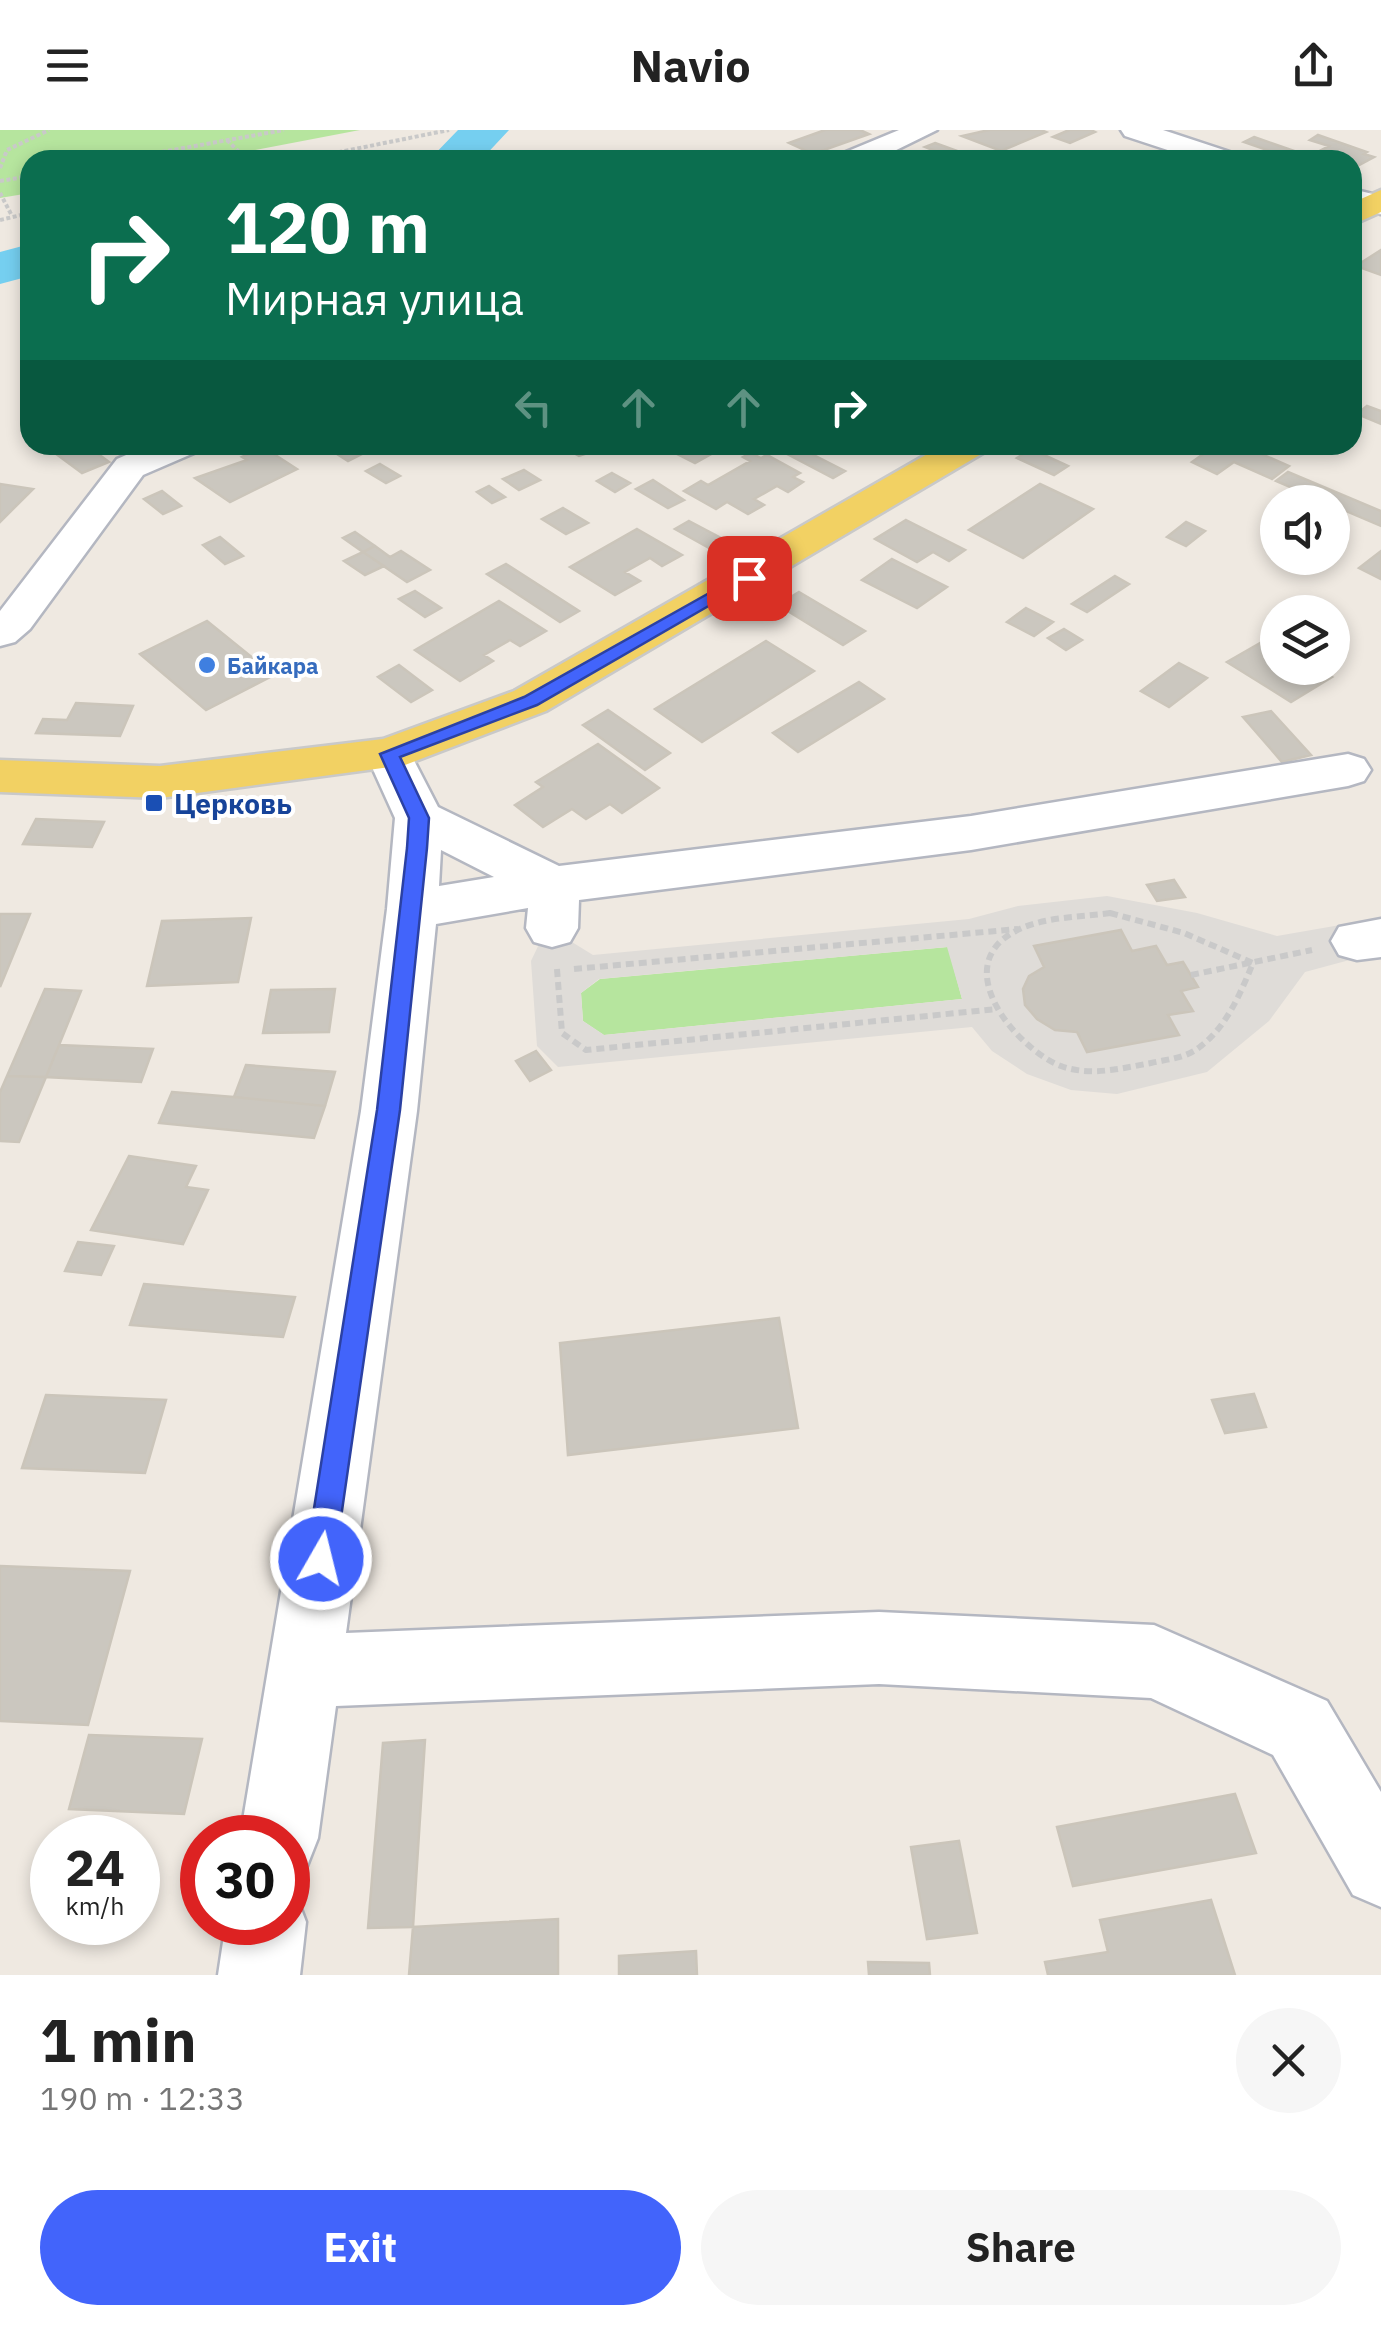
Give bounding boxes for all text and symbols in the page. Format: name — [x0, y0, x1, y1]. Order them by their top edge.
text: Navio — [630, 36, 751, 94]
icon: menu — [40, 38, 95, 93]
icon: share — [1286, 38, 1341, 93]
text: 120 m — [225, 181, 430, 272]
icon: right — [60, 190, 190, 320]
text: Мирная улица — [225, 269, 524, 327]
icon: left — [506, 380, 561, 435]
icon: ahead — [611, 380, 666, 435]
icon: ahead — [716, 380, 771, 435]
icon: right — [821, 380, 876, 435]
map controls — [1260, 485, 1350, 685]
button: sound — [1260, 485, 1350, 575]
pin — [707, 536, 792, 621]
icon: arrive — [722, 551, 777, 606]
button: layers — [1260, 595, 1350, 685]
place label: Байкара — [227, 651, 319, 680]
marker: Байкара — [196, 654, 218, 676]
place label: Церковь — [174, 785, 292, 822]
marker: Церковь — [143, 792, 165, 814]
position arrow — [269, 1507, 373, 1611]
speed limit sign: 30 — [180, 1815, 310, 1945]
text: 24 — [65, 1835, 125, 1900]
text: km/h — [66, 1889, 124, 1922]
text: 1 min — [40, 2000, 197, 2079]
button: close — [1236, 2008, 1341, 2113]
text: 190 m · 12:33 — [40, 2077, 245, 2119]
button: Exit — [40, 2190, 681, 2305]
button: Share — [701, 2190, 1341, 2305]

